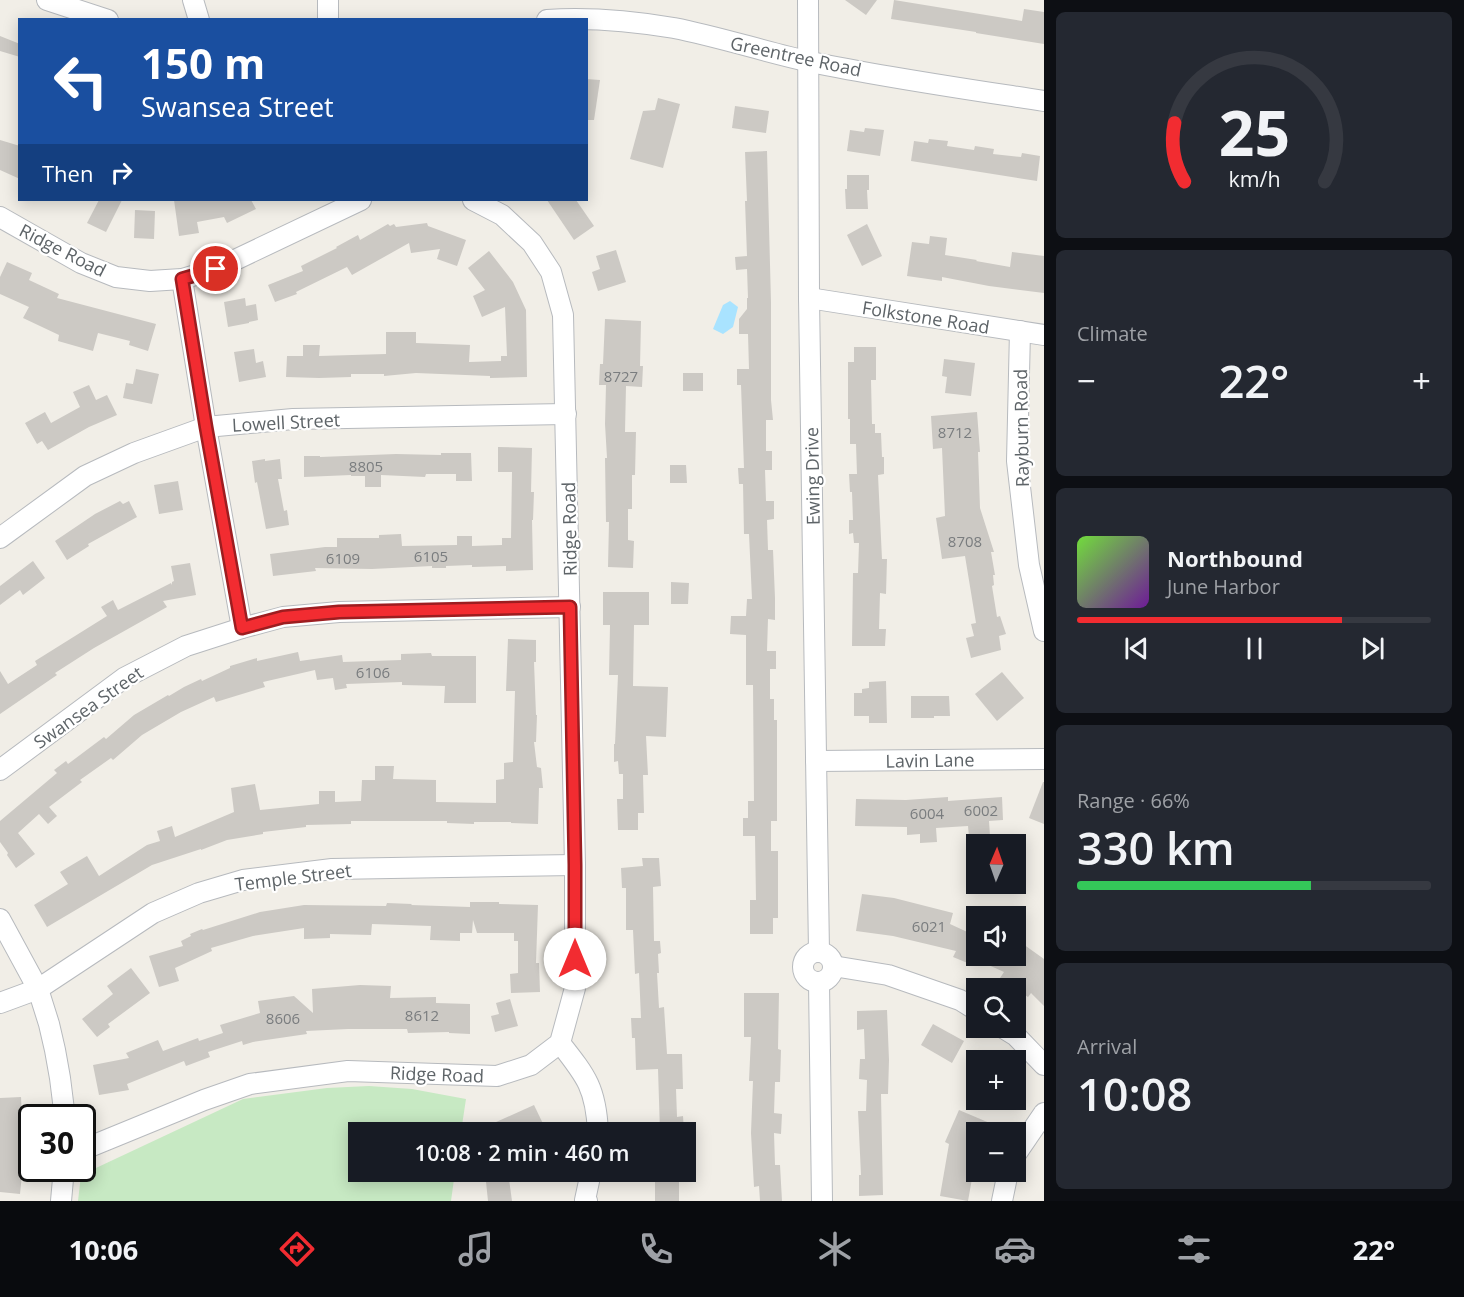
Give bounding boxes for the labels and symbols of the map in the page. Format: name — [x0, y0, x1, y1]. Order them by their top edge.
street label: Greentree Road — [728, 30, 864, 82]
street label: Ridge Road — [16, 218, 110, 282]
pin — [190, 243, 241, 294]
street label: Folkstone Road — [861, 295, 991, 339]
house number: 8727 — [604, 366, 638, 386]
street label: Rayburn Road — [1008, 369, 1034, 487]
street label: Lowell Street — [231, 407, 341, 437]
house number: 8712 — [938, 422, 972, 442]
street label: Ewing Drive — [799, 427, 825, 525]
house number: 8805 — [349, 456, 383, 476]
street label: Ridge Road — [556, 482, 582, 576]
house number: 8708 — [948, 531, 982, 551]
house number: 6105 — [414, 546, 448, 566]
house number: 6109 — [326, 548, 360, 568]
street label: Swansea Street — [28, 660, 148, 754]
house number: 6106 — [356, 662, 390, 682]
street label: Lavin Lane — [885, 747, 975, 773]
house number: 6002 — [964, 800, 998, 820]
house number: 6004 — [910, 803, 945, 823]
north arrow — [966, 834, 1026, 894]
street label: Temple Street — [233, 858, 353, 896]
house number: 6021 — [912, 916, 946, 936]
position arrow — [543, 927, 607, 991]
house number: 8612 — [405, 1005, 439, 1025]
house number: 8606 — [266, 1008, 300, 1028]
street label: Ridge Road — [390, 1060, 484, 1088]
speed limit sign: 30 — [18, 1104, 96, 1182]

